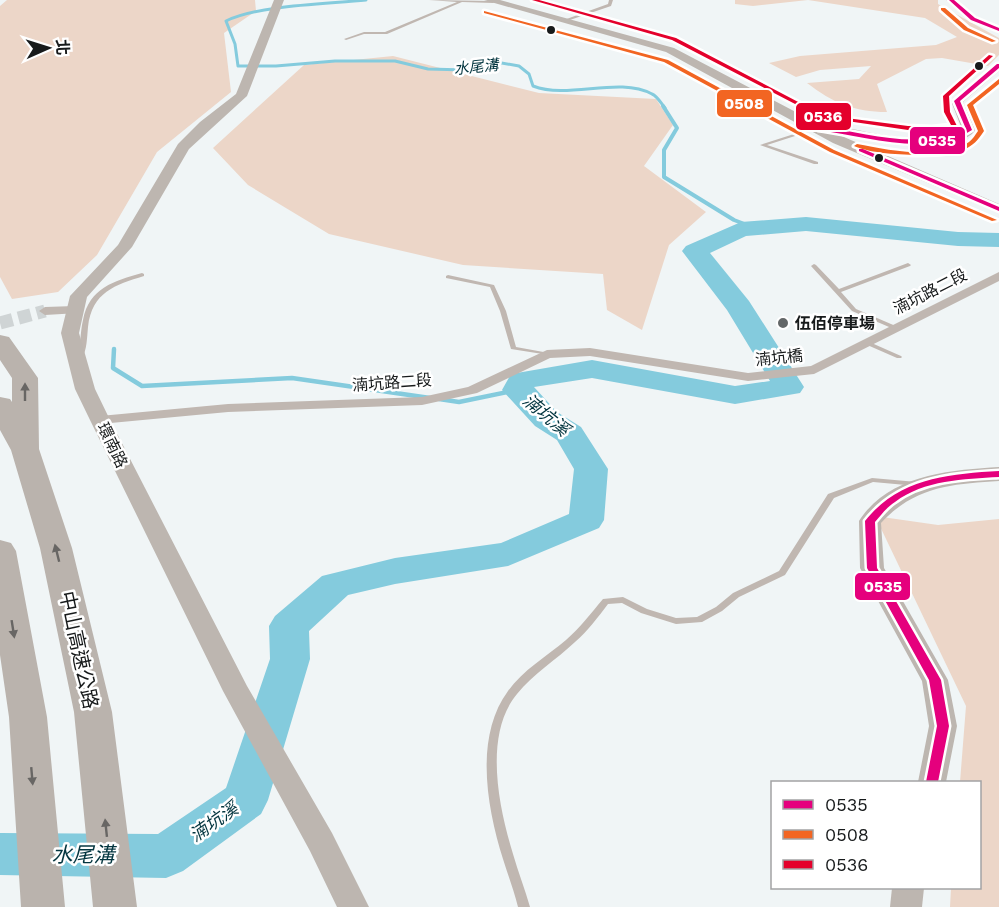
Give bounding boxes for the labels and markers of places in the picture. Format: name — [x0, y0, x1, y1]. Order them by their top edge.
unlabelled marker — [545, 24, 557, 36]
unlabelled marker — [973, 60, 985, 72]
unlabelled marker — [873, 152, 885, 164]
place label: 伍佰停車場 — [794, 314, 875, 333]
marker: 伍佰停車場 — [776, 316, 790, 330]

